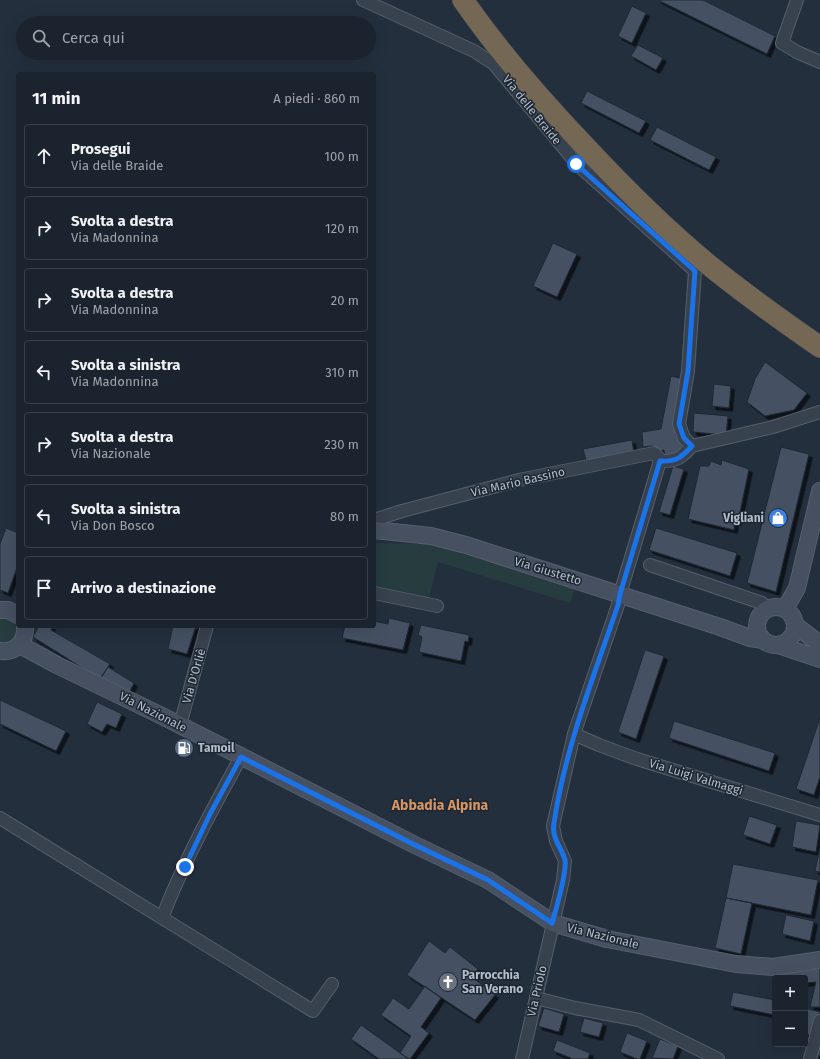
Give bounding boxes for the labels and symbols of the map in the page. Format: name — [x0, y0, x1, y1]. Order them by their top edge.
street label: Via delle Braide — [500, 72, 564, 148]
route start — [567, 155, 585, 173]
street label: Via Mario Bassino — [470, 464, 566, 500]
shop icon: Vigliani — [767, 507, 789, 529]
place label: Vigliani — [722, 511, 764, 525]
street label: Via Giustetto — [513, 554, 583, 588]
street label: Via D'Orliè — [179, 647, 209, 705]
street label: Via Nazionale — [117, 689, 189, 735]
fuel station icon: Tamoil — [173, 737, 195, 759]
place label: Tamoil — [198, 741, 235, 755]
street label: Via Luigi Valmaggi — [647, 756, 745, 798]
district label: Abbadia Alpina — [391, 797, 488, 814]
route end — [176, 858, 194, 876]
street label: Via Nazionale — [566, 920, 640, 952]
street label: Via Priolo — [524, 964, 550, 1018]
place label: Parrocchia San Verano — [462, 968, 523, 996]
church icon: Parrocchia San Verano — [437, 971, 459, 993]

